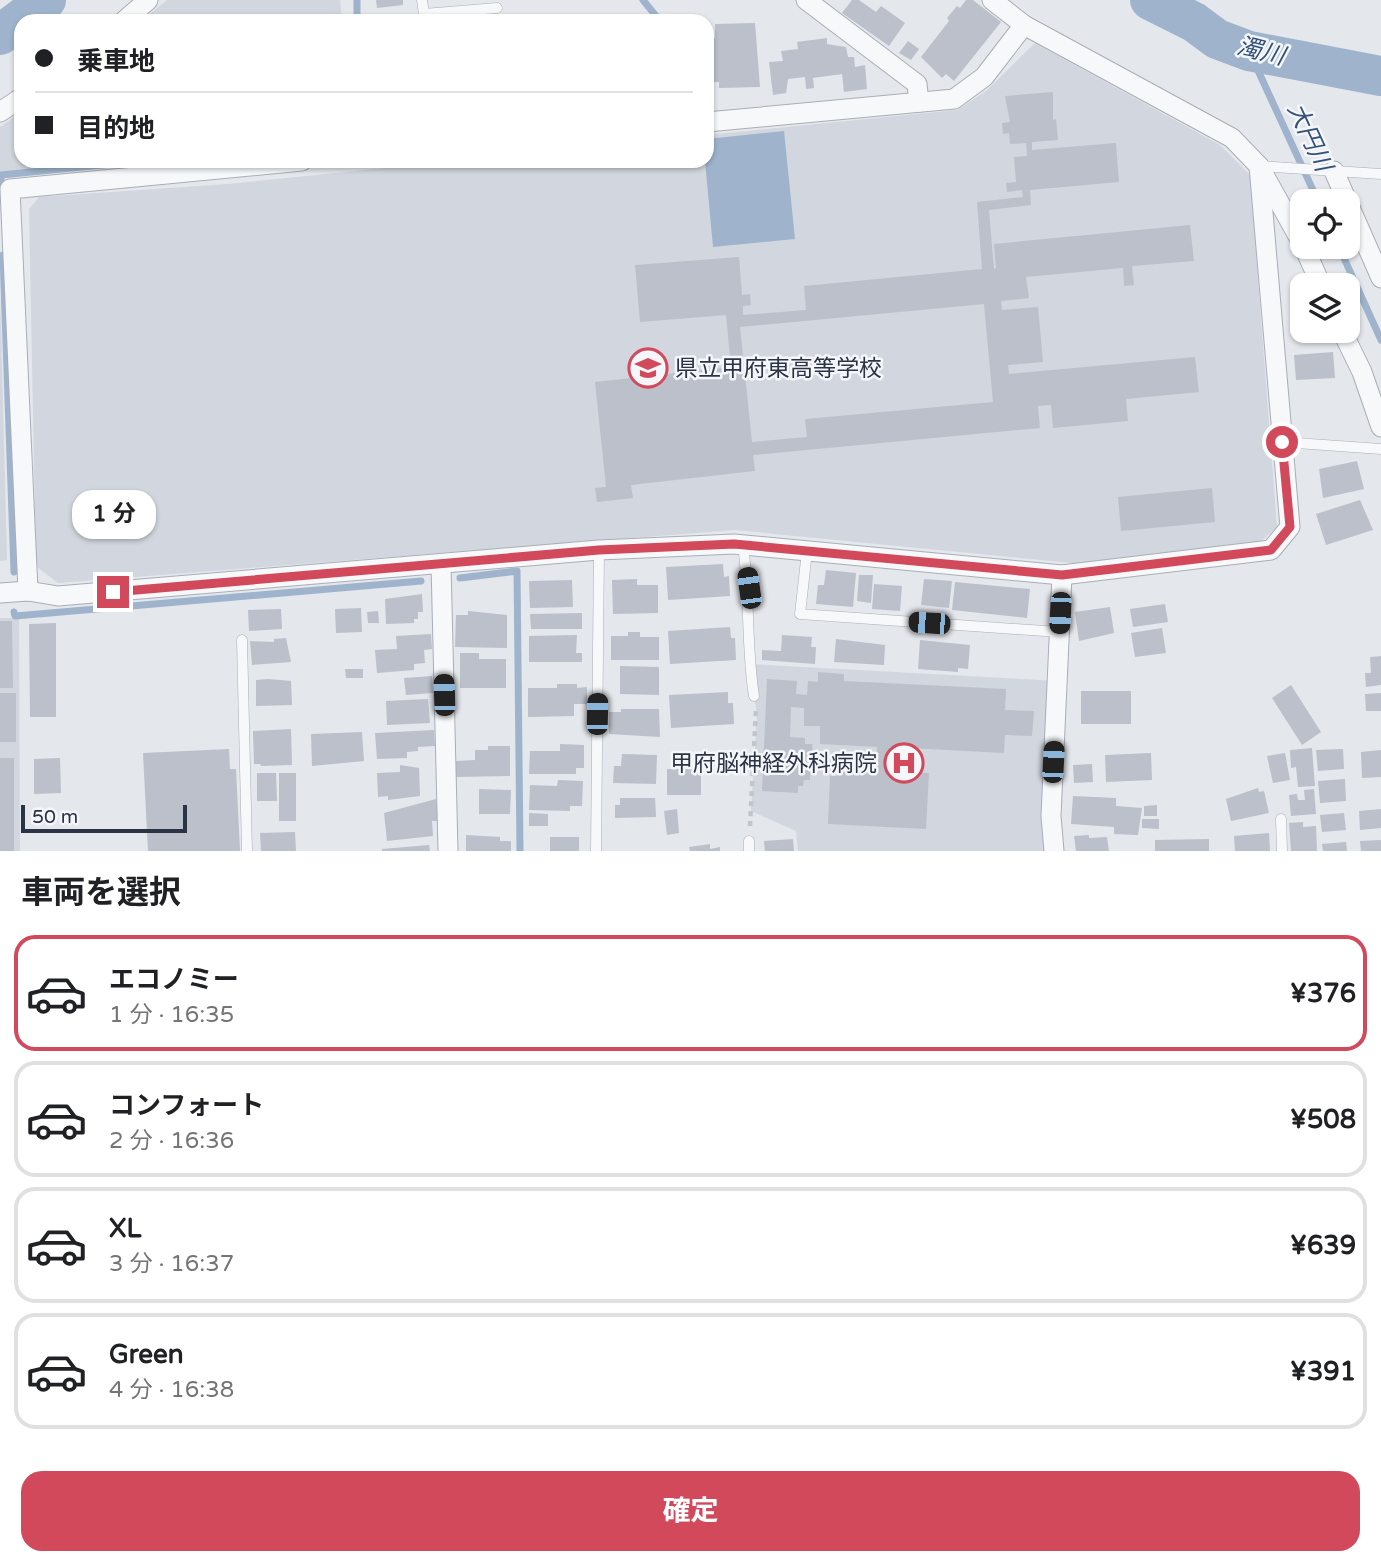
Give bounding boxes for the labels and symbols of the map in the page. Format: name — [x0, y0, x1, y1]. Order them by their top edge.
water label: 濁川 — [1234, 32, 1291, 72]
water label: 大円川 — [1281, 98, 1339, 179]
school or university icon: 県立甲府東高等学校 — [627, 347, 669, 389]
place label: 県立甲府東高等学校 — [675, 355, 882, 383]
route start — [1266, 426, 1298, 458]
callout: 1 分 — [71, 490, 155, 540]
car — [736, 566, 763, 610]
route end — [97, 576, 129, 608]
car — [1049, 591, 1072, 635]
car — [908, 611, 951, 635]
car — [433, 674, 456, 716]
car — [587, 693, 608, 735]
car — [1042, 740, 1065, 784]
hospital icon: 甲府脳神経外科病院 — [883, 742, 925, 784]
place label: 甲府脳神経外科病院 — [670, 750, 877, 778]
scale bar — [21, 802, 187, 834]

